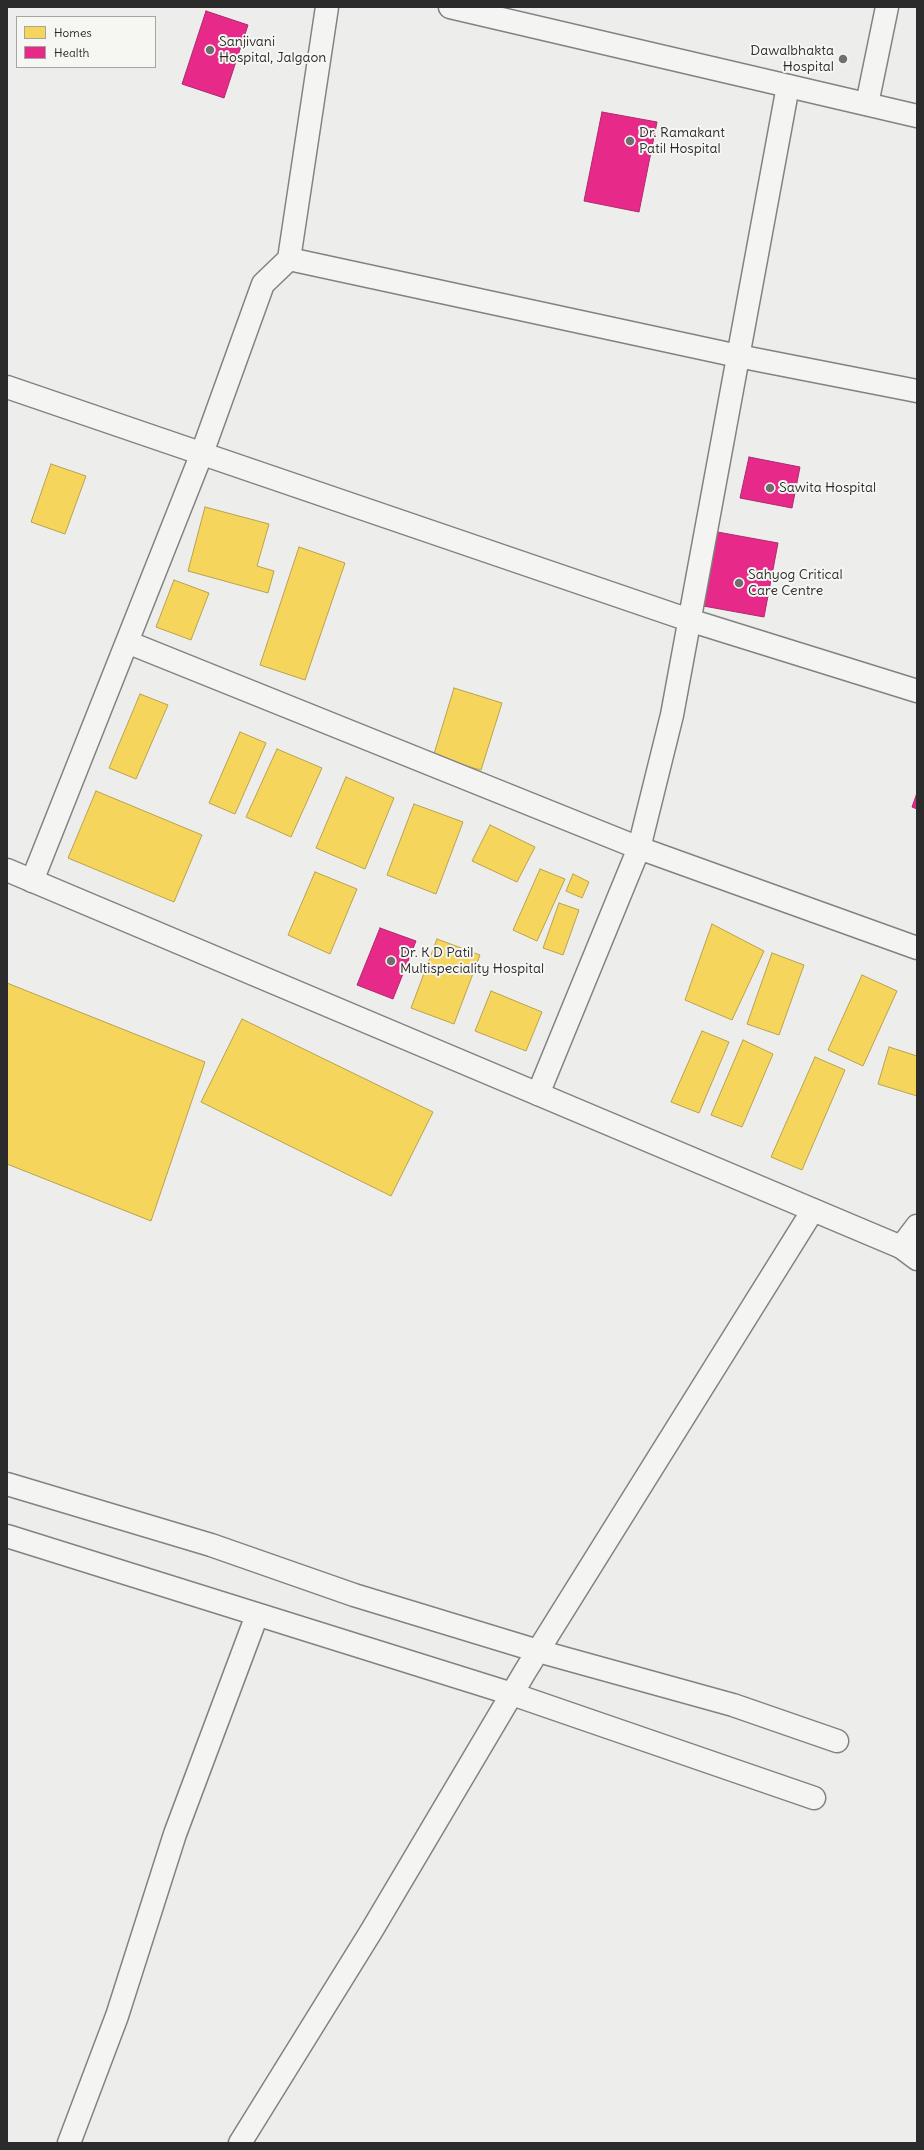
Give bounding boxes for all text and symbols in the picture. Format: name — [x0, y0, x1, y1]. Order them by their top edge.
legend — [16, 16, 156, 68]
text: Homes — [54, 25, 92, 40]
place label: Sanjivani Hospital, Jalgaon — [219, 34, 326, 66]
place label: Dawalbhakta Hospital — [750, 43, 834, 76]
marker: Sanjivani Hospital, Jalgaon — [204, 44, 216, 56]
text: Health — [54, 45, 90, 60]
marker: Dawalbhakta Hospital — [837, 53, 849, 65]
place label: Dr. Ramakant Patil Hospital — [639, 125, 725, 158]
marker: Dr. Ramakant Patil Hospital — [624, 135, 636, 147]
place label: Sawita Hospital — [779, 480, 876, 496]
marker: Sawita Hospital — [764, 482, 776, 494]
place label: Sahyog Critical Care Centre — [748, 567, 843, 600]
marker: Sahyog Critical Care Centre — [733, 577, 745, 589]
place label: Dr. K D Patil Multispeciality Hospital — [400, 945, 544, 978]
marker: Dr. K D Patil Multispeciality Hospital — [385, 955, 397, 967]

